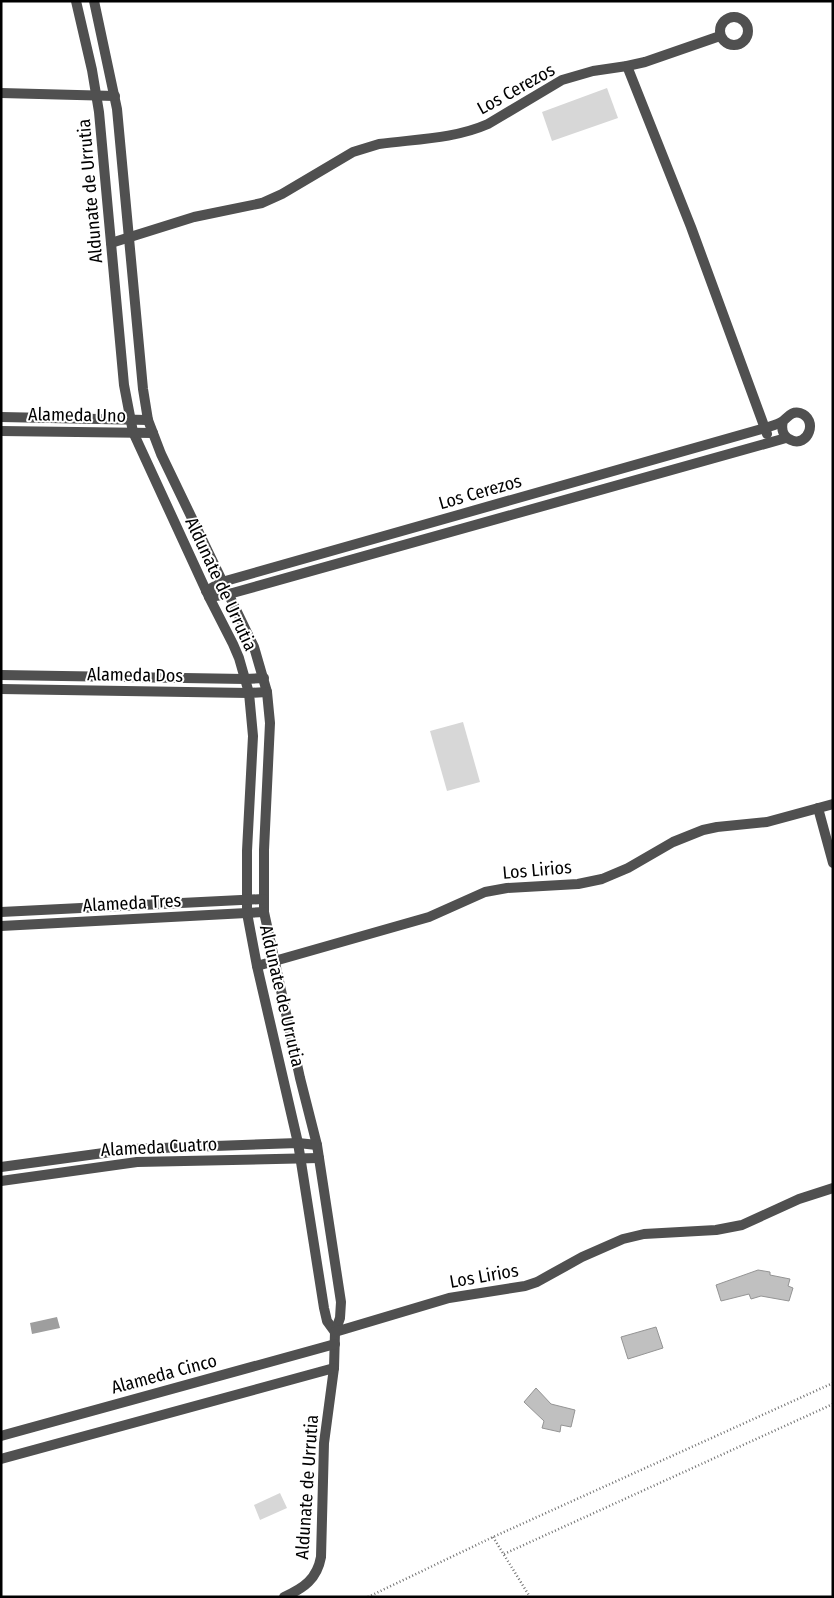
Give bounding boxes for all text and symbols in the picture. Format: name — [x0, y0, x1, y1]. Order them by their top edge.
street label: Los Cerezos — [473, 59, 559, 119]
street label: Aldunate de Urrutia — [73, 118, 107, 264]
street label: Alameda Uno — [28, 403, 126, 427]
street label: Los Cerezos — [436, 470, 524, 514]
street label: Aldunate de Urrutia — [180, 514, 262, 654]
street label: Alameda Dos — [87, 663, 183, 687]
street label: Los Lirios — [501, 856, 573, 884]
street label: Alameda Tres — [82, 889, 182, 917]
street label: Aldunate de Urrutia — [255, 923, 309, 1069]
street label: Alameda Cuatro — [100, 1133, 218, 1161]
street label: Los Lirios — [448, 1259, 520, 1293]
street label: Alameda Cinco — [109, 1349, 219, 1399]
street label: Aldunate de Urrutia — [291, 1414, 323, 1560]

